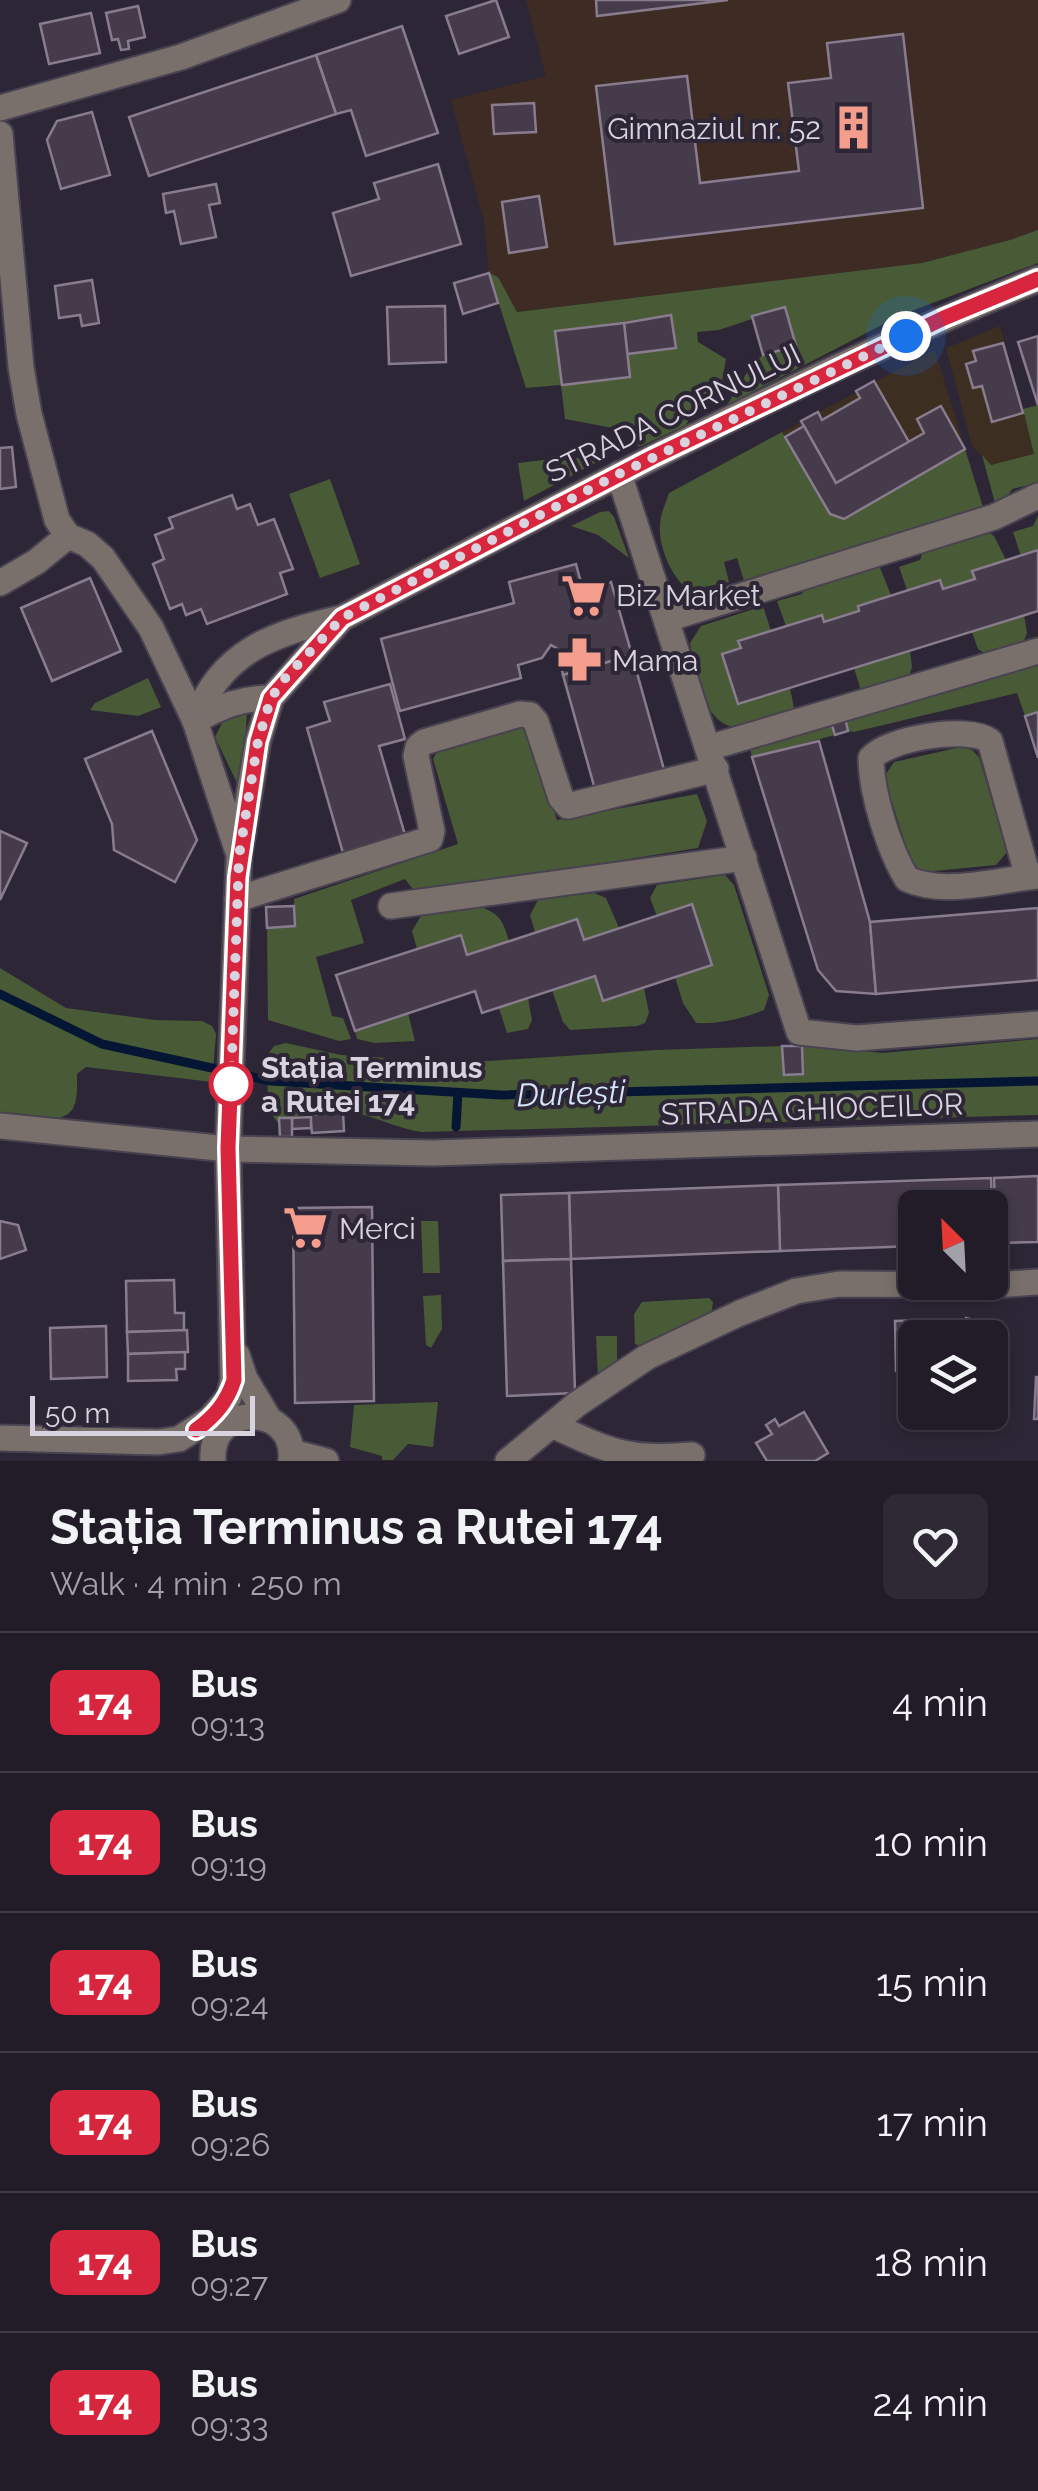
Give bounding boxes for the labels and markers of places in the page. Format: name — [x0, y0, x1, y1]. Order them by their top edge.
building icon: Gimnaziul nr. 52 — [830, 104, 878, 152]
place label: Gimnaziul nr. 52 — [607, 111, 821, 146]
supermarket icon: Biz Market — [559, 571, 607, 619]
place label: Biz Market — [616, 578, 761, 613]
pharmacy icon: Mama — [555, 636, 603, 684]
place label: Mama — [612, 643, 698, 678]
place label: Stația Terminus a Rutei 174 — [261, 1050, 483, 1119]
marker: Stația Terminus a Rutei 174 — [210, 1063, 252, 1105]
supermarket icon: Merci — [282, 1204, 330, 1252]
place label: Merci — [339, 1211, 416, 1246]

